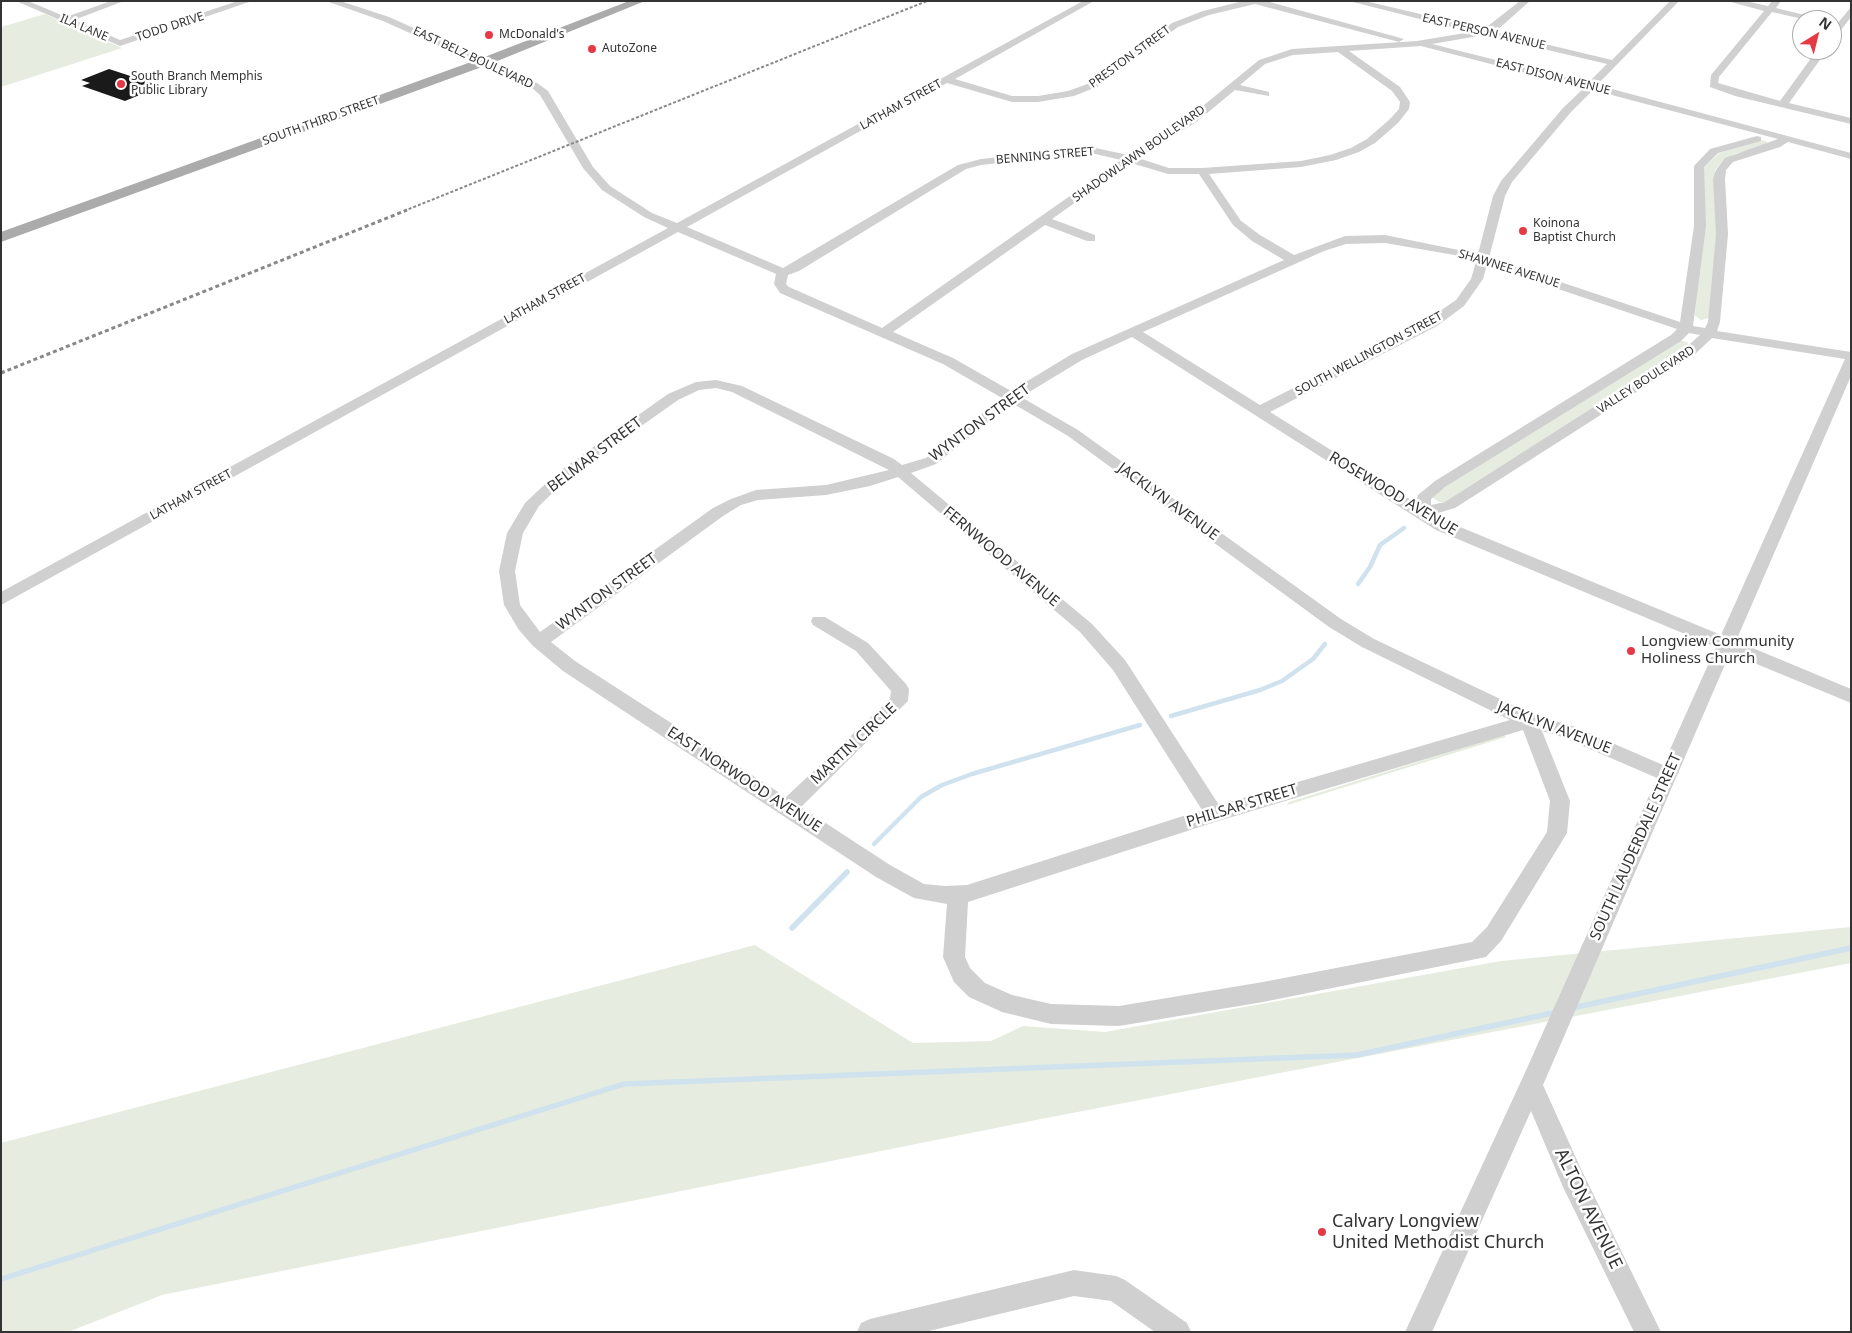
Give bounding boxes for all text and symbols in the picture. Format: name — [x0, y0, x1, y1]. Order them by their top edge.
street label: TODD DRIVE — [134, 9, 206, 45]
north arrow — [1792, 10, 1842, 60]
street label: ILA LANE — [58, 11, 110, 45]
street label: EAST PERSON AVENUE — [1421, 11, 1547, 53]
text: N — [1815, 12, 1836, 34]
street label: PRESTON STREET — [1087, 23, 1173, 91]
street label: EAST BELZ BOULEVARD — [411, 24, 535, 92]
place label: McDonald's — [499, 28, 564, 42]
marker: McDonald's — [483, 29, 495, 41]
place label: AutoZone — [602, 42, 657, 56]
marker: AutoZone — [586, 43, 598, 55]
street label: EAST DISON AVENUE — [1494, 56, 1612, 98]
place label: South Branch Memphis Public Library — [131, 70, 263, 98]
street label: LATHAM STREET — [858, 77, 944, 133]
marker: South Branch Memphis Public Library — [115, 78, 127, 90]
street label: SOUTH THIRD STREET — [261, 93, 381, 149]
street label: SHADOWLAWN BOULEVARD — [1070, 103, 1208, 205]
street label: BENNING STREET — [995, 145, 1095, 167]
place label: Koinona Baptist Church — [1533, 217, 1616, 245]
marker: Koinona Baptist Church — [1517, 225, 1529, 237]
street label: SHAWNEE AVENUE — [1457, 247, 1561, 291]
street label: LATHAM STREET — [502, 271, 588, 327]
street label: SOUTH WELLINGTON STREET — [1293, 309, 1445, 399]
street label: VALLEY BOULEVARD — [1595, 343, 1697, 417]
street label: WYNTON STREET — [926, 381, 1034, 465]
street label: BELMAR STREET — [544, 414, 646, 496]
street label: ROSEWOOD AVENUE — [1325, 448, 1461, 540]
street label: JACKLYN AVENUE — [1114, 459, 1222, 545]
street label: LATHAM STREET — [148, 467, 234, 523]
street label: FERNWOOD AVENUE — [939, 503, 1063, 611]
street label: WYNTON STREET — [553, 550, 661, 634]
place label: Longview Community Holiness Church — [1641, 633, 1794, 668]
marker: Longview Community Holiness Church — [1625, 645, 1637, 657]
street label: JACKLYN AVENUE — [1495, 698, 1613, 758]
street label: MARTIN CIRCLE — [807, 700, 901, 788]
street label: EAST NORWOOD AVENUE — [664, 723, 824, 837]
street label: SOUTH LAUDERDALE STREET — [1587, 751, 1685, 943]
street label: PHILSAR STREET — [1184, 781, 1300, 831]
street label: ALTON AVENUE — [1550, 1145, 1626, 1273]
place label: Calvary Longview United Methodist Church — [1332, 1211, 1544, 1254]
marker: Calvary Longview United Methodist Church — [1316, 1226, 1328, 1238]

